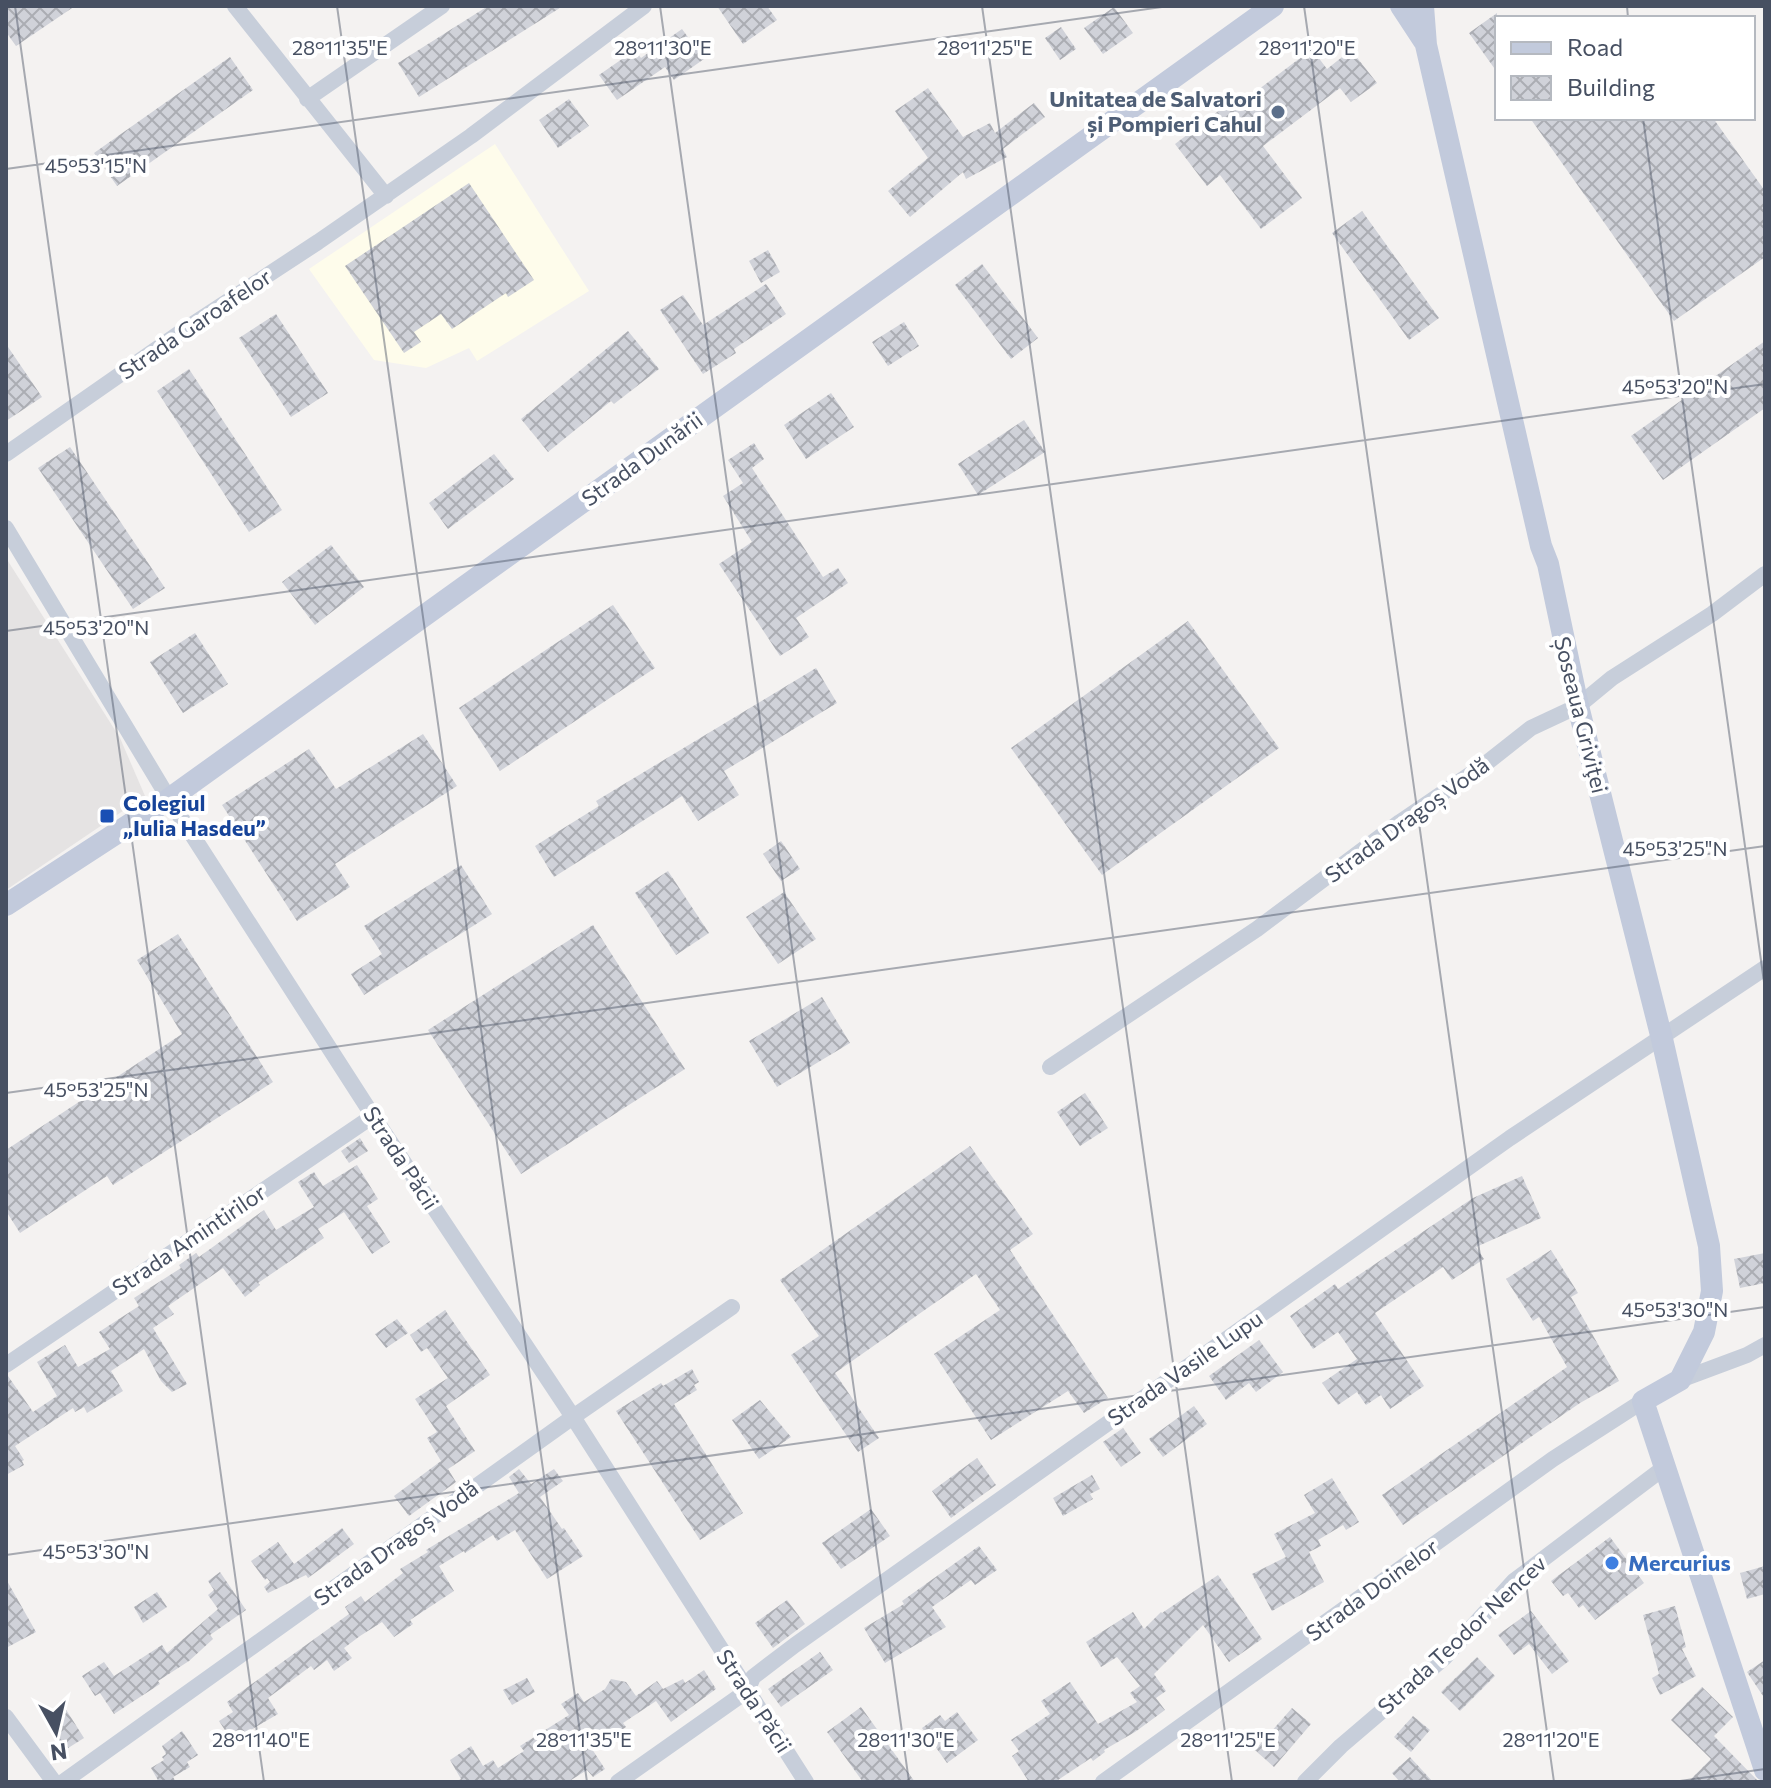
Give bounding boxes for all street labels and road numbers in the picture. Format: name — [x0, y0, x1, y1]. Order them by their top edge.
street label: Strada Garoafelor — [113, 262, 276, 385]
street label: Strada Dunării — [576, 406, 707, 511]
street label: Șoseaua Griviţei — [1548, 634, 1614, 796]
street label: Strada Dragoș Vodă — [1319, 751, 1495, 889]
street label: Strada Păcii — [358, 1101, 445, 1214]
street label: Strada Amintirilor — [107, 1178, 271, 1301]
street label: Strada Vasile Lupu — [1102, 1304, 1267, 1431]
street label: Strada Dragoș Vodă — [308, 1474, 484, 1612]
street label: Strada Doinelor — [1300, 1532, 1443, 1647]
street label: Strada Teodor Nencev — [1372, 1550, 1551, 1720]
street label: Strada Păcii — [711, 1644, 798, 1757]

